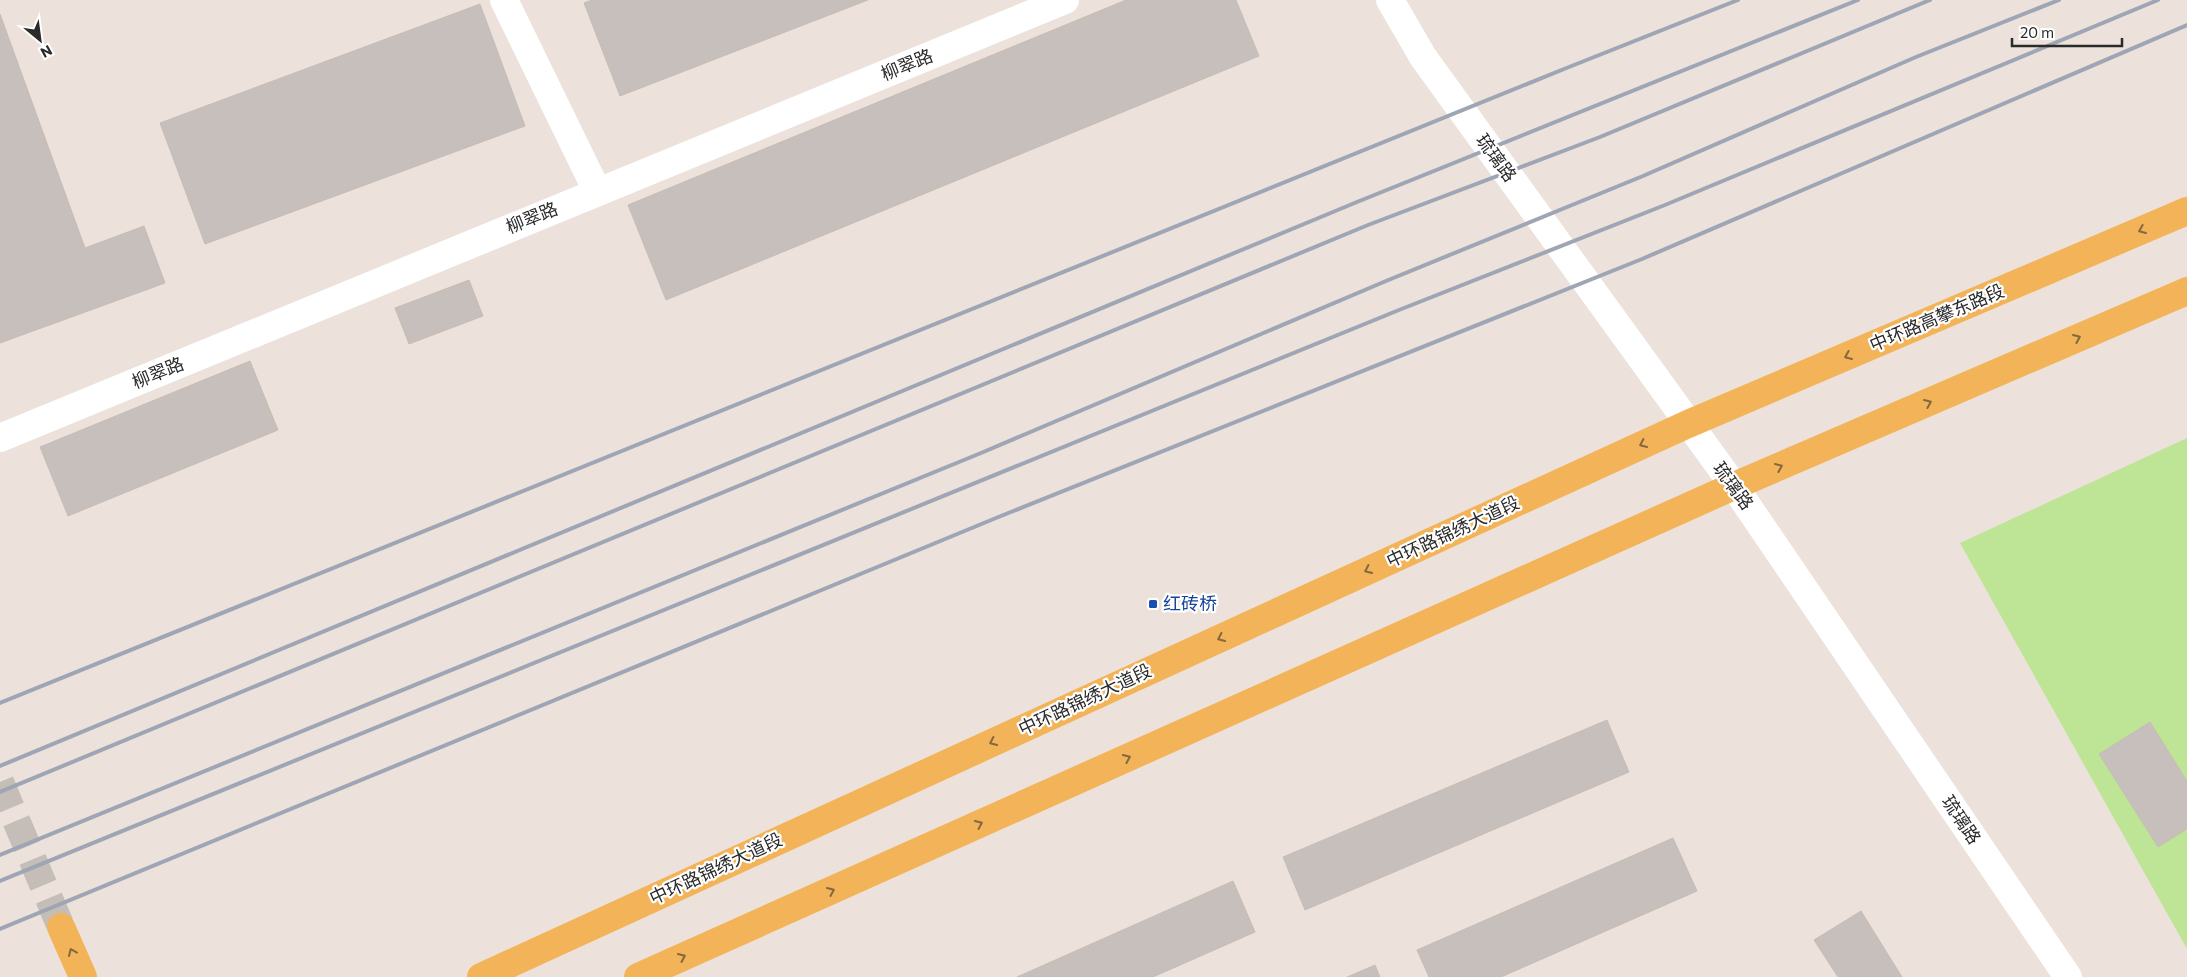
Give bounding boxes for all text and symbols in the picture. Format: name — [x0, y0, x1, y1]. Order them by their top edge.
north arrow — [15, 15, 65, 65]
scale bar — [2012, 15, 2122, 47]
text: 20 m — [2020, 23, 2054, 41]
text: N — [38, 42, 55, 62]
street label: 柳翠路 — [877, 44, 936, 84]
street label: 琉璃路 — [1472, 129, 1522, 186]
street label: 柳翠路 — [502, 197, 561, 237]
one-way arrow — [2138, 224, 2147, 235]
street label: 中环路高攀东路段 — [1866, 279, 2007, 355]
one-way arrow — [2072, 334, 2081, 345]
one-way arrow — [1844, 349, 1853, 360]
street label: 柳翠路 — [128, 352, 187, 392]
one-way arrow — [1923, 398, 1932, 409]
one-way arrow — [1639, 438, 1648, 449]
street label: 琉璃路 — [1709, 457, 1759, 514]
one-way arrow — [1774, 462, 1783, 473]
street label: 中环路锦绣大道段 — [1383, 491, 1522, 571]
one-way arrow — [1364, 564, 1373, 575]
place label: 红砖桥 — [1163, 592, 1217, 614]
marker: 红砖桥 — [1147, 598, 1159, 610]
one-way arrow — [1217, 632, 1226, 642]
street label: 中环路锦绣大道段 — [1015, 659, 1154, 739]
one-way arrow — [989, 736, 998, 747]
one-way arrow — [1122, 753, 1131, 764]
street label: 琉璃路 — [1938, 791, 1986, 848]
one-way arrow — [974, 820, 983, 831]
street label: 中环路锦绣大道段 — [646, 828, 785, 908]
one-way arrow — [826, 886, 835, 897]
one-way arrow — [67, 948, 78, 957]
one-way arrow — [677, 953, 686, 964]

